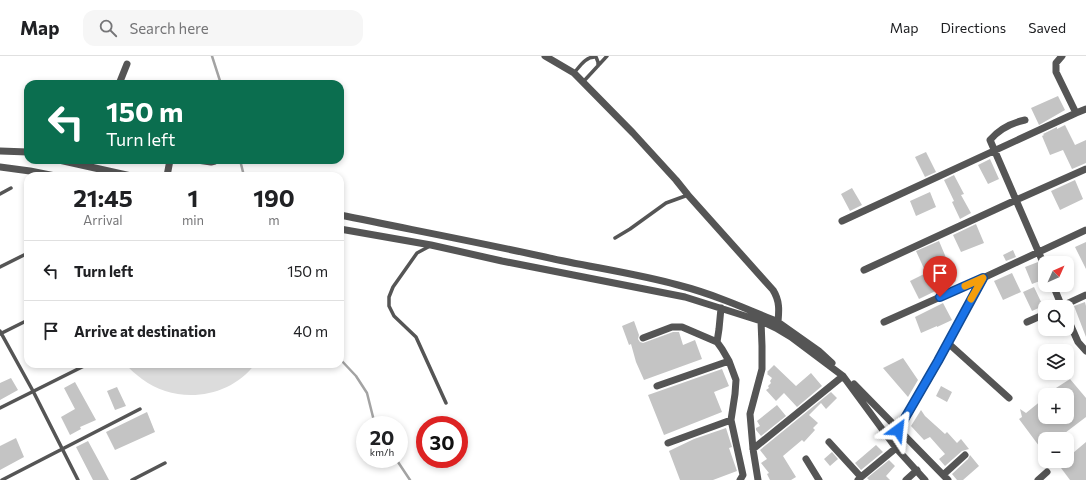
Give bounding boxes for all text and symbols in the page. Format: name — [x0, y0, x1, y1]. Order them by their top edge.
search box — [83, 10, 363, 46]
text: Map — [20, 16, 59, 39]
icon: search — [97, 17, 119, 39]
text: Search here — [129, 19, 209, 37]
text: Map — [890, 19, 919, 36]
text: Directions — [941, 19, 1006, 36]
text: Saved — [1028, 19, 1066, 36]
text: 150 m — [106, 94, 183, 128]
icon: left — [40, 96, 92, 148]
text: Turn left — [106, 128, 175, 150]
text: 21:45 — [73, 183, 133, 212]
text: 1 — [188, 183, 198, 212]
text: 190 — [253, 183, 295, 212]
text: Arrival — [83, 212, 123, 228]
text: min — [182, 212, 204, 228]
text: m — [268, 212, 280, 228]
pin — [923, 256, 957, 297]
north arrow — [1038, 256, 1074, 292]
map controls — [1038, 256, 1074, 468]
icon: left — [40, 260, 62, 282]
text: Turn left — [74, 262, 133, 280]
text: 150 m — [287, 262, 328, 280]
icon: arrive — [929, 262, 951, 284]
button: search — [1038, 300, 1074, 336]
icon: arrive — [40, 320, 62, 342]
text: Arrive at destination — [74, 322, 216, 340]
text: 40 m — [293, 322, 328, 340]
button: layers — [1038, 344, 1074, 380]
button: + — [1038, 388, 1074, 424]
position arrow — [877, 409, 919, 451]
speed limit sign: 30 — [416, 416, 468, 468]
text: 20 — [370, 425, 394, 449]
button: − — [1038, 432, 1074, 468]
text: km/h — [370, 446, 394, 458]

